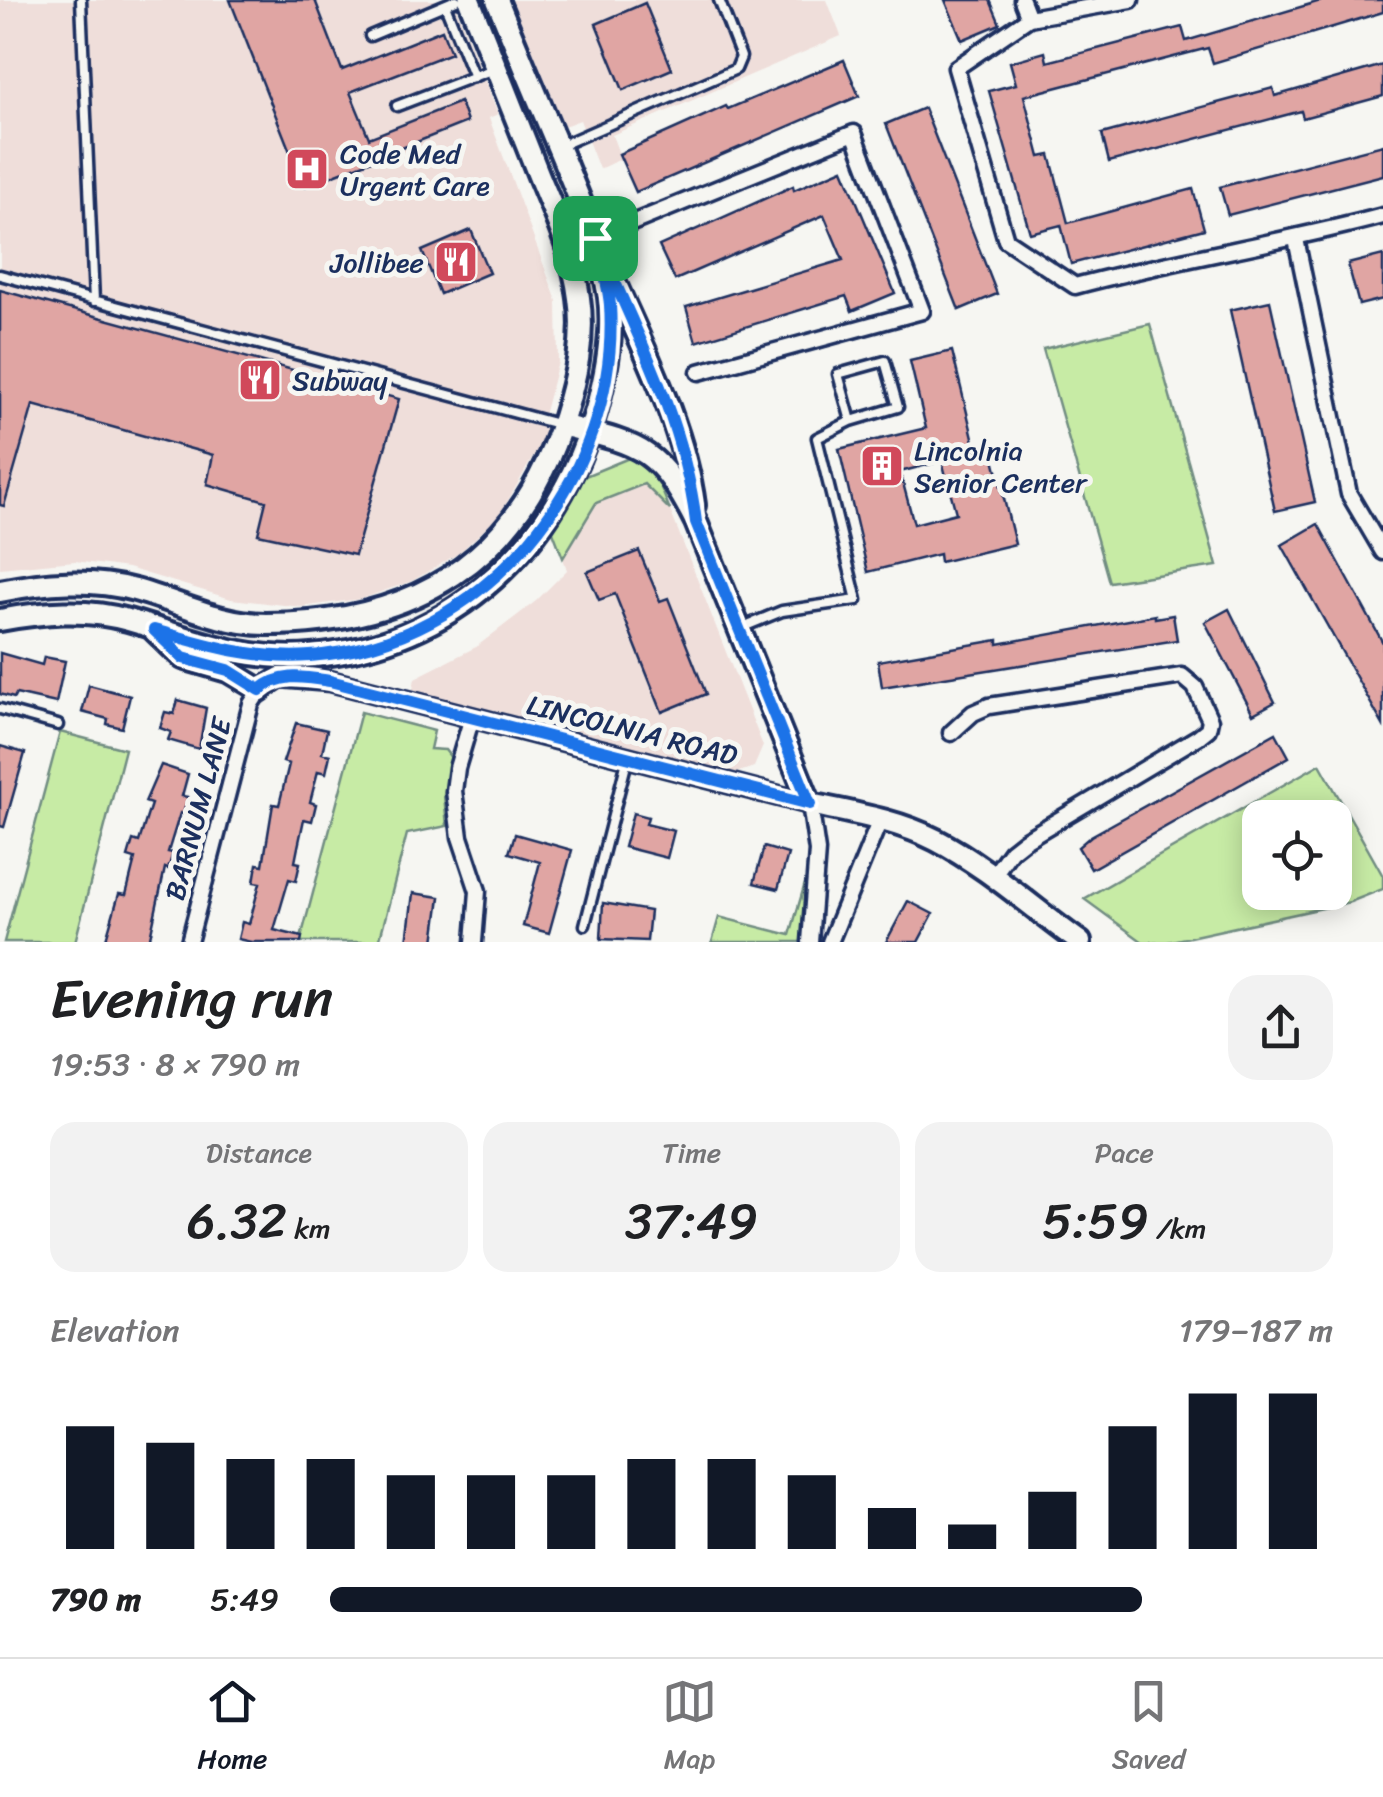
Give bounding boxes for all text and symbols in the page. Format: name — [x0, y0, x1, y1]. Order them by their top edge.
place label: Code Med Urgent Care — [340, 129, 490, 210]
hospital icon: Code Med Urgent Care — [284, 146, 330, 192]
pin — [553, 196, 638, 281]
icon: arrive — [568, 211, 623, 266]
place label: Jollibee — [329, 238, 424, 287]
restaurant icon: Jollibee — [433, 239, 479, 285]
place label: Subway — [292, 356, 388, 405]
restaurant icon: Subway — [237, 357, 283, 403]
place label: Lincolnia Senior Center — [914, 426, 1088, 507]
building icon: Lincolnia Senior Center — [859, 443, 905, 489]
street label: LINCOLNIA ROAD — [522, 680, 743, 780]
street label: BARNUM LANE — [150, 711, 246, 906]
map controls — [1242, 800, 1352, 910]
button: locate — [1242, 800, 1352, 910]
text: Evening run — [50, 950, 333, 1047]
button: share — [1228, 975, 1333, 1080]
text: 19:53 · 8 × 790 m — [50, 1036, 300, 1093]
text: Distance — [206, 1128, 312, 1177]
text: Time — [662, 1128, 721, 1177]
text: Pace — [1094, 1128, 1154, 1177]
text: 6.32 — [187, 1177, 287, 1266]
text: 37:49 — [625, 1177, 758, 1266]
text: 5:59 — [1042, 1177, 1149, 1266]
text: km — [287, 1204, 331, 1253]
text: /km — [1149, 1204, 1206, 1253]
text: Elevation — [50, 1302, 180, 1359]
text: 179–187 m — [1179, 1302, 1333, 1359]
text: 790 m — [50, 1571, 141, 1628]
text: 5:49 — [210, 1571, 279, 1628]
tab: Home — [197, 1674, 267, 1783]
tab: Map — [662, 1674, 717, 1783]
tab: Saved — [1112, 1674, 1186, 1783]

